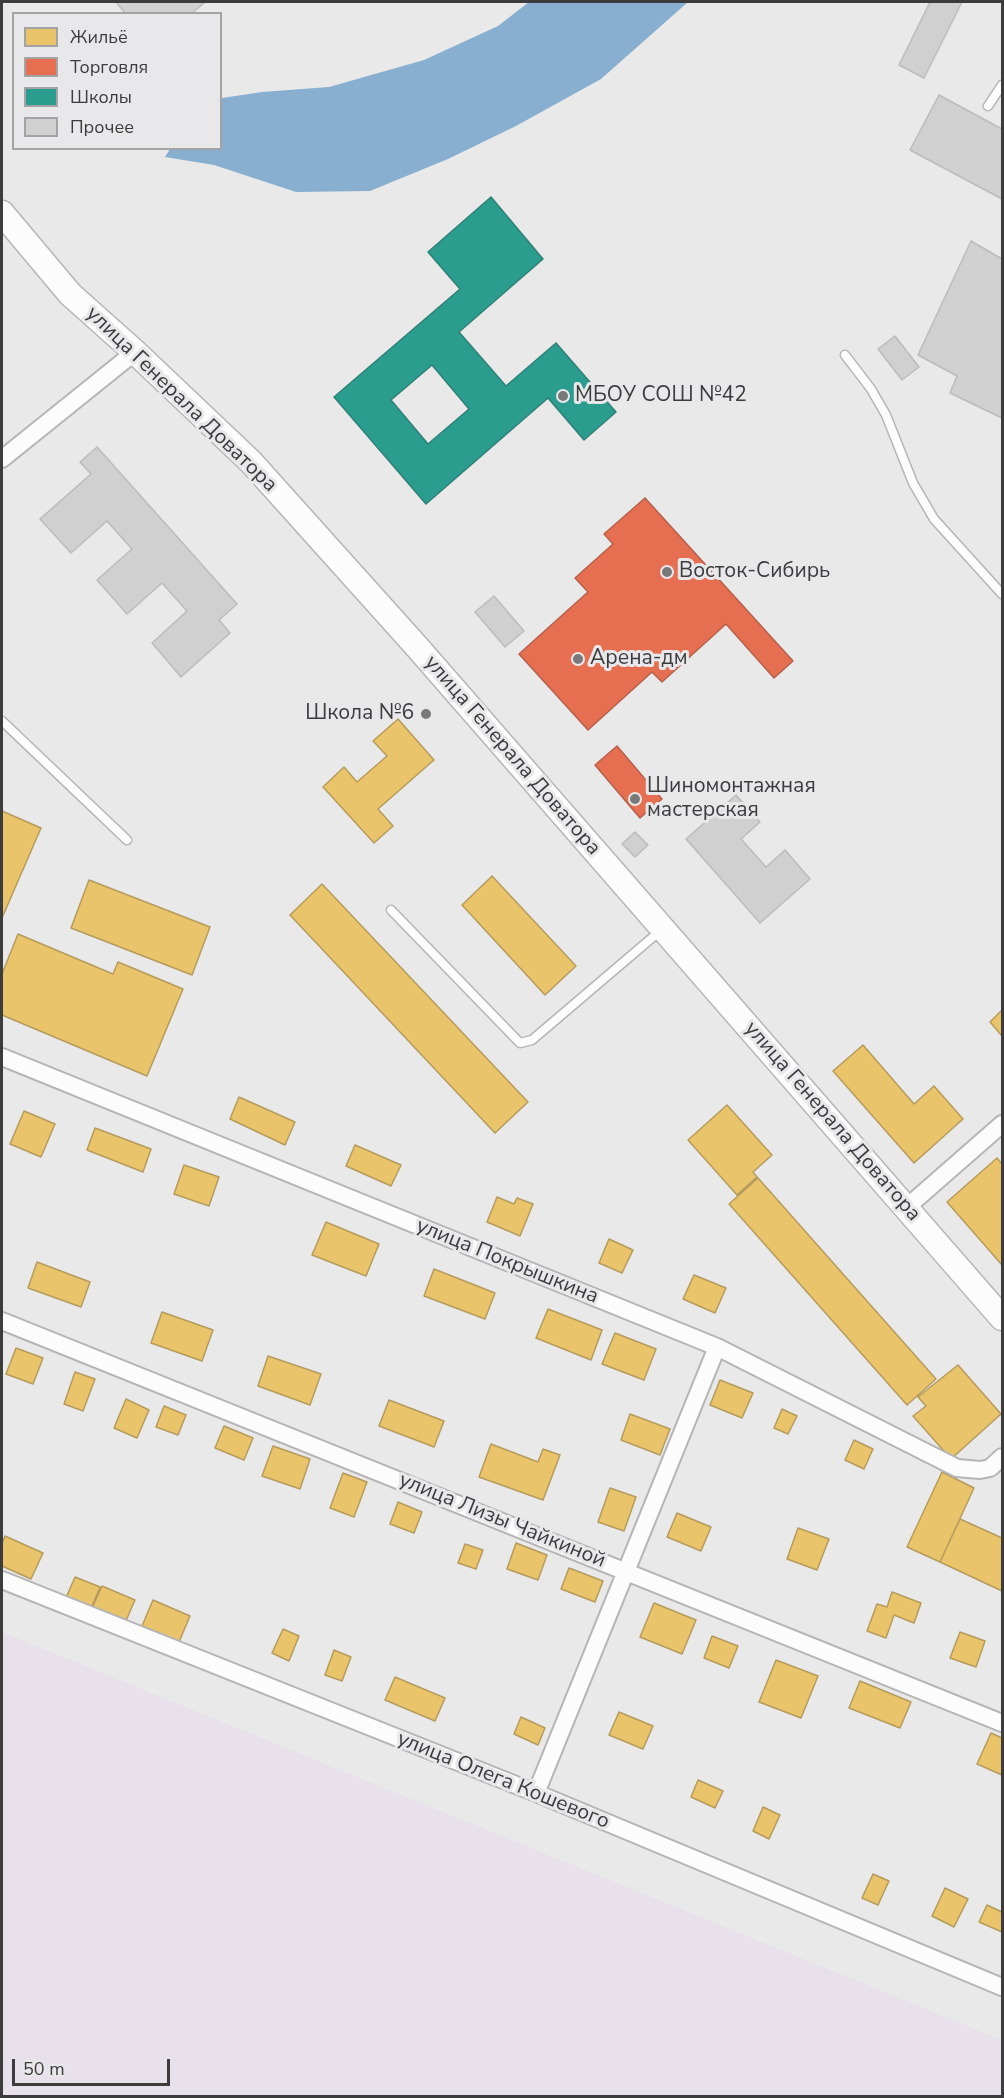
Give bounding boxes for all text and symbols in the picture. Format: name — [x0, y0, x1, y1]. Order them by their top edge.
legend — [12, 12, 222, 150]
text: Жильё — [70, 25, 128, 49]
text: Торговля — [70, 55, 148, 79]
text: Школы — [70, 85, 132, 109]
text: Прочее — [70, 115, 134, 139]
street label: улица Генерала Доватора — [80, 302, 282, 498]
place label: МБОУ СОШ №42 — [575, 383, 747, 409]
marker: МБОУ СОШ №42 — [556, 389, 570, 403]
place label: Восток-Сибирь — [679, 559, 830, 585]
marker: Восток-Сибирь — [660, 565, 674, 579]
place label: Арена-дм — [590, 646, 687, 672]
street label: улица Генерала Доватора — [418, 651, 606, 861]
marker: Арена-дм — [571, 652, 585, 666]
place label: Школа №6 — [305, 701, 414, 727]
marker: Школа №6 — [419, 707, 433, 721]
place label: Шиномонтажная мастерская — [647, 774, 816, 824]
marker: Шиномонтажная мастерская — [628, 792, 642, 806]
street label: улица Генерала Доватора — [738, 1017, 926, 1227]
street label: улица Покрышкина — [412, 1214, 602, 1310]
street label: улица Лизы Чайкиной — [395, 1468, 609, 1574]
street label: улица Олега Кошевого — [393, 1727, 613, 1835]
scale bar — [15, 2047, 172, 2085]
text: 50 m — [23, 2057, 65, 2081]

